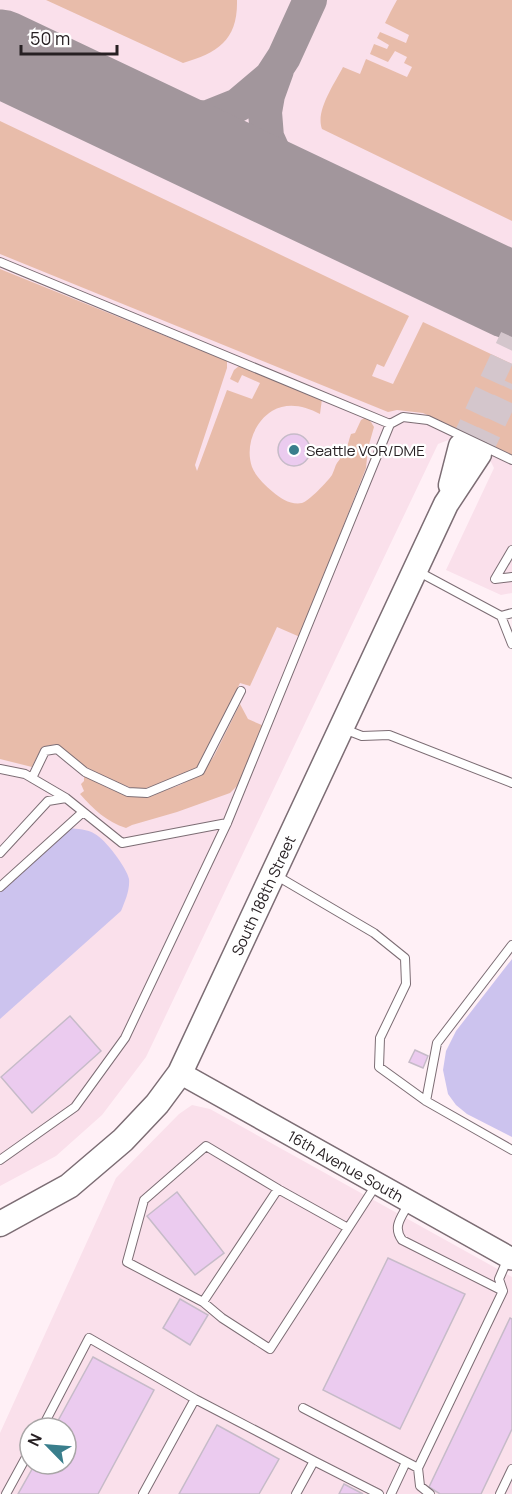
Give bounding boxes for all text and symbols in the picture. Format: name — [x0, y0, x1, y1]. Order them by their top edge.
scale bar — [21, 18, 117, 56]
text: 50 m — [30, 26, 70, 50]
place label: Seattle VOR/DME — [306, 440, 425, 461]
marker: Seattle VOR/DME — [287, 443, 301, 457]
street label: South 188th Street — [226, 832, 300, 959]
street label: 16th Avenue South — [284, 1125, 407, 1207]
north arrow — [18, 1416, 78, 1476]
text: N — [22, 1430, 47, 1450]

